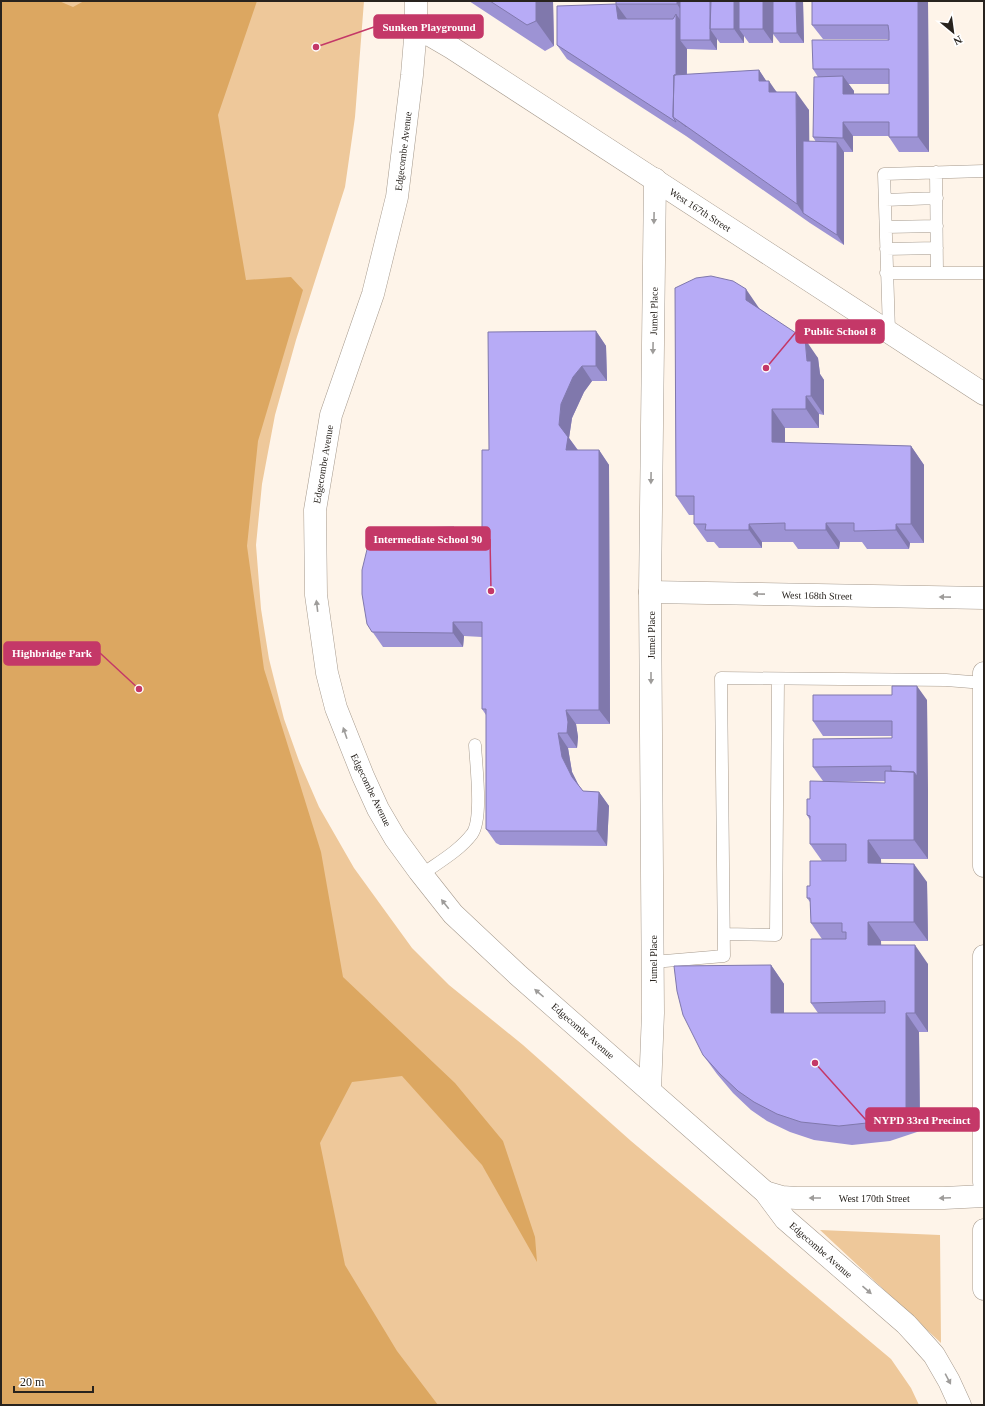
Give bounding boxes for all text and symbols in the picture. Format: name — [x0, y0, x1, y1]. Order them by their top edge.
north arrow — [933, 12, 973, 52]
callout: Sunken Playground — [374, 15, 483, 38]
text: Sunken Playground — [382, 21, 476, 33]
text: N — [951, 34, 964, 48]
street label: Edgecombe Avenue — [392, 110, 413, 191]
street label: West 167th Street — [668, 186, 733, 234]
one-way arrow — [651, 212, 657, 225]
street label: Jumel Place — [648, 286, 659, 335]
callout: Public School 8 — [796, 320, 884, 343]
text: Public School 8 — [804, 325, 877, 337]
one-way arrow — [650, 342, 656, 355]
street label: Edgecombe Avenue — [311, 423, 335, 504]
one-way arrow — [648, 472, 654, 485]
callout: Intermediate School 90 — [366, 527, 490, 550]
text: Intermediate School 90 — [374, 533, 483, 545]
street label: West 168th Street — [781, 589, 853, 601]
one-way arrow — [753, 590, 765, 597]
one-way arrow — [938, 594, 951, 600]
one-way arrow — [314, 600, 320, 612]
street label: Jumel Place — [646, 610, 657, 659]
callout: Highbridge Park — [4, 642, 100, 665]
text: Highbridge Park — [12, 647, 93, 659]
one-way arrow — [648, 672, 654, 685]
one-way arrow — [341, 726, 347, 738]
street label: Edgecombe Avenue — [349, 752, 394, 829]
one-way arrow — [441, 899, 450, 909]
street label: Jumel Place — [648, 934, 659, 983]
one-way arrow — [534, 989, 545, 998]
street label: Edgecombe Avenue — [549, 1001, 617, 1062]
callout: NYPD 33rd Precinct — [866, 1108, 979, 1131]
text: NYPD 33rd Precinct — [874, 1114, 971, 1126]
street label: West 170th Street — [839, 1193, 910, 1204]
one-way arrow — [808, 1195, 821, 1201]
one-way arrow — [938, 1195, 951, 1201]
street label: Edgecombe Avenue — [787, 1220, 855, 1281]
one-way arrow — [862, 1286, 872, 1295]
scale bar — [14, 1368, 93, 1394]
one-way arrow — [944, 1374, 951, 1385]
text: 20 m — [20, 1375, 45, 1389]

